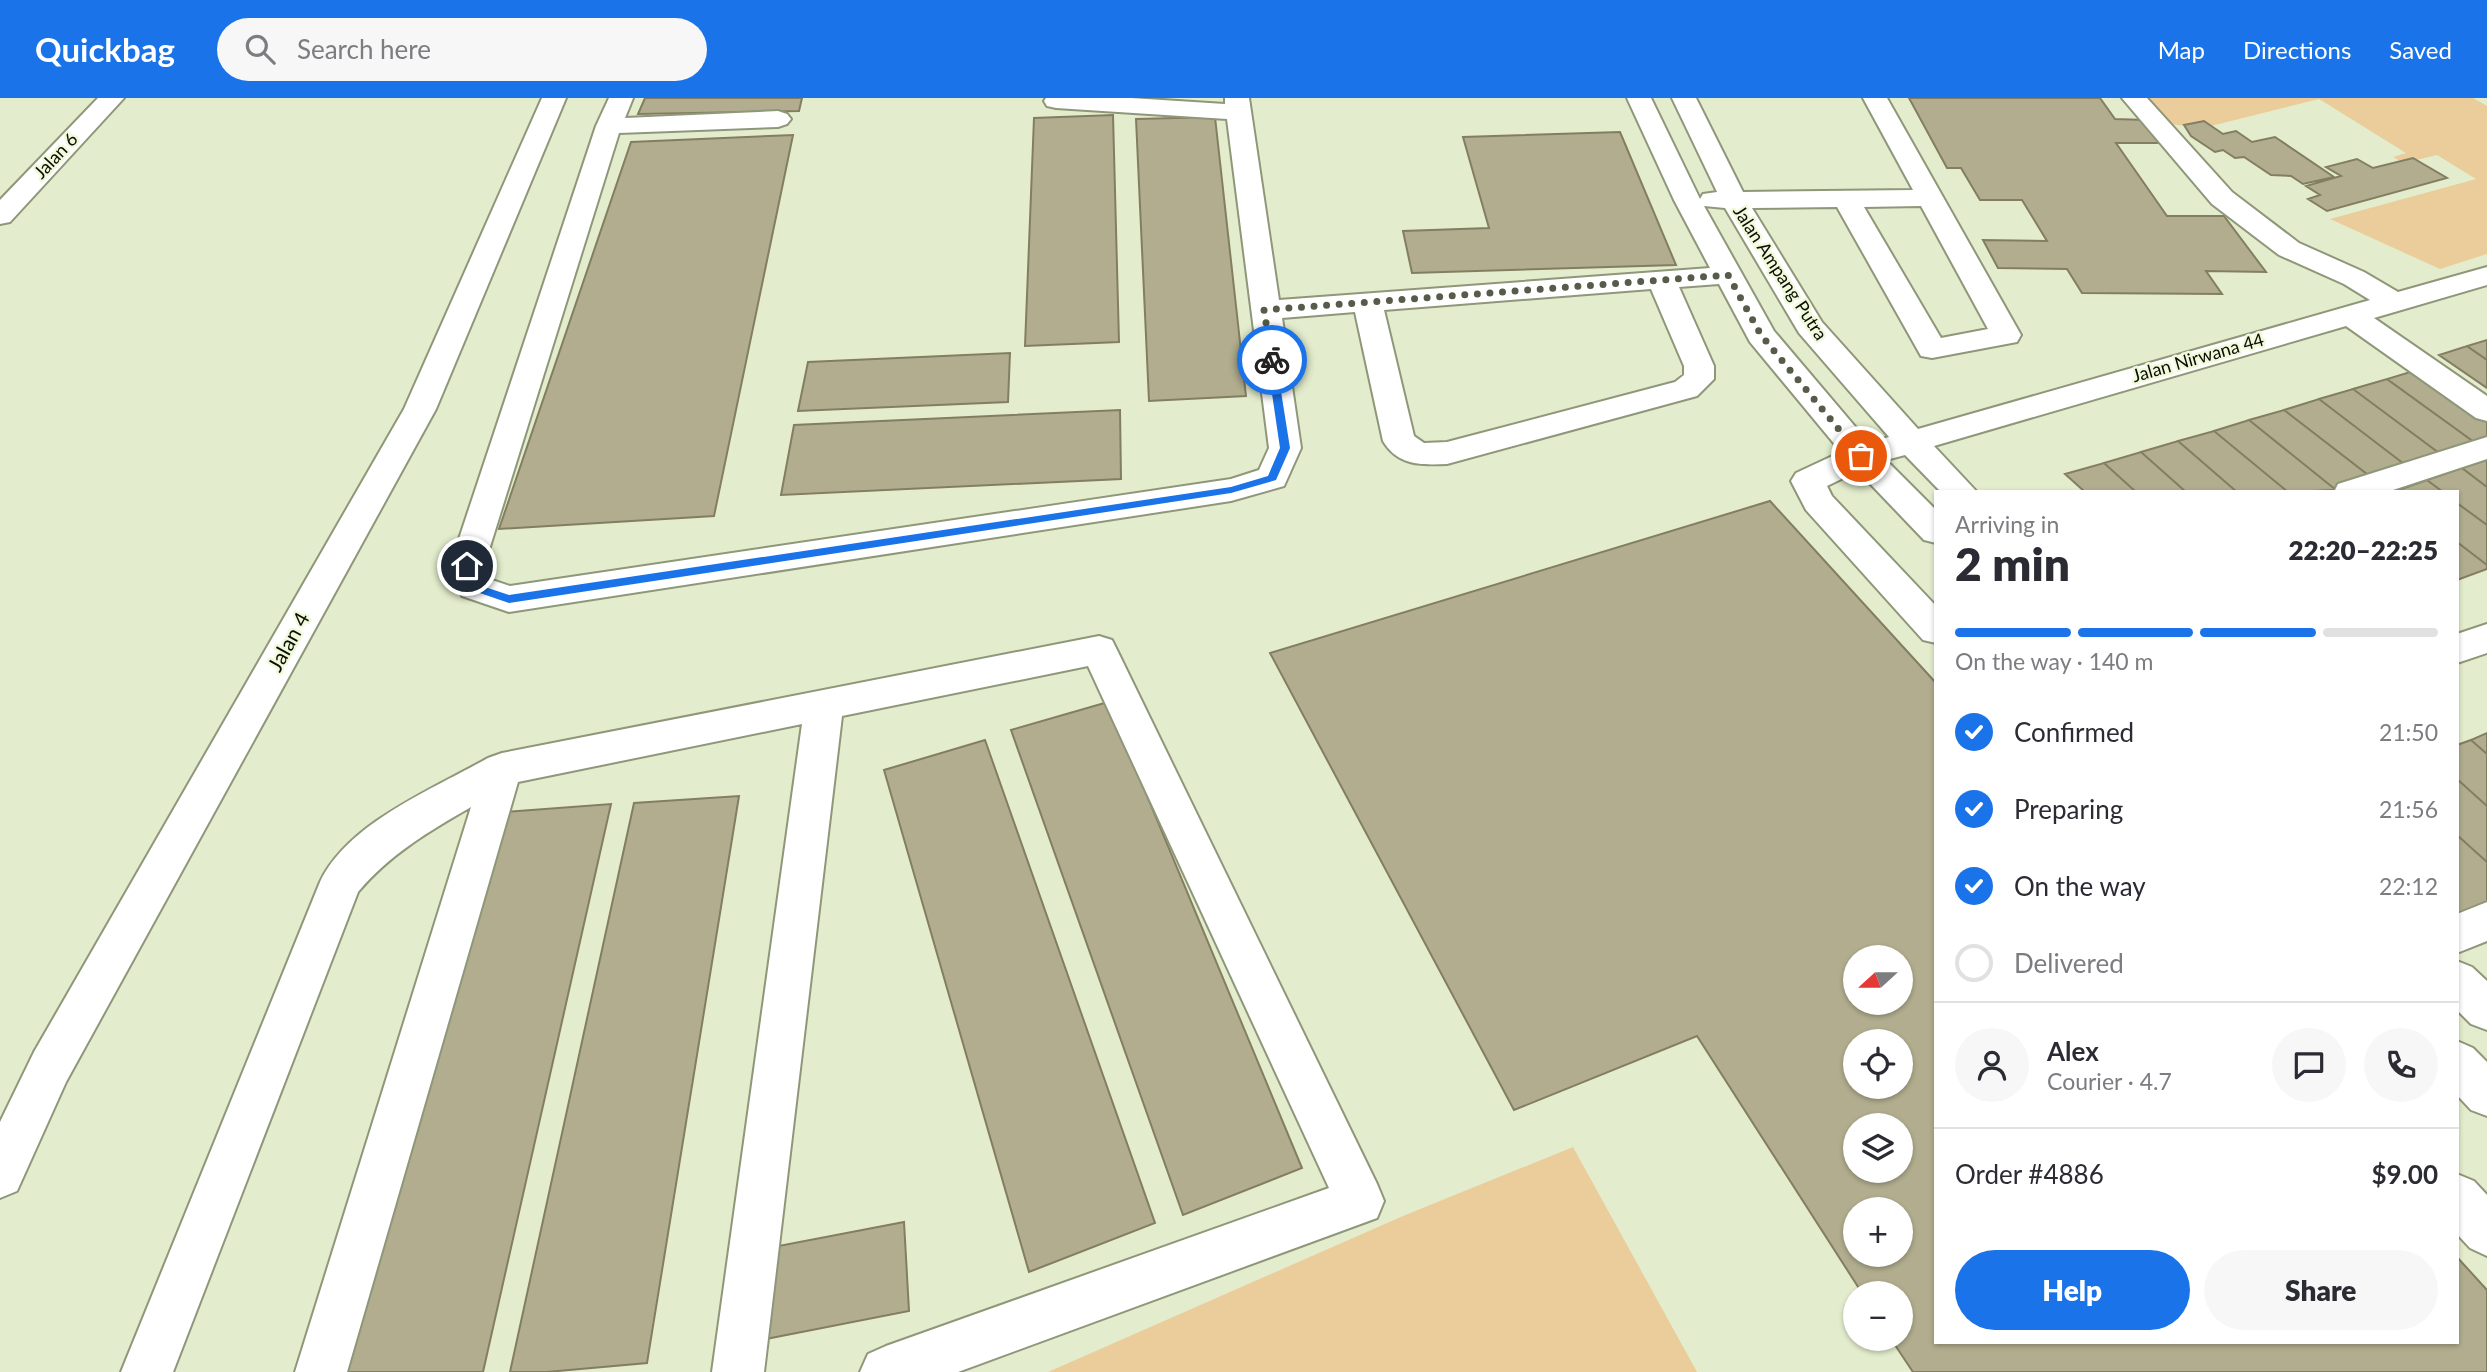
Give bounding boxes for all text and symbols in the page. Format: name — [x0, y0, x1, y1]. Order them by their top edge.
search box — [217, 18, 707, 81]
text: Quickbag — [35, 29, 175, 69]
icon: search — [241, 30, 279, 68]
text: Search here — [297, 33, 431, 65]
text: Map — [2158, 35, 2205, 64]
text: Directions — [2243, 35, 2351, 64]
text: Saved — [2389, 35, 2452, 64]
street label: Jalan 6 — [29, 128, 82, 183]
street label: Jalan Ampang Putra — [1729, 201, 1833, 344]
courier — [1237, 325, 1307, 395]
street label: Jalan Nirwana 44 — [2129, 328, 2266, 386]
icon: bike — [1253, 341, 1291, 379]
pin — [1831, 426, 1891, 486]
icon: bag — [1842, 437, 1880, 475]
text: Arriving in — [1955, 510, 2059, 538]
text: 22:20–22:25 — [2288, 534, 2438, 566]
pin — [437, 536, 497, 596]
text: 2 min — [1955, 536, 2070, 591]
icon: home — [448, 547, 486, 585]
street label: Jalan 4 — [261, 607, 314, 675]
text: On the way · 140 m — [1955, 647, 2154, 675]
icon: check — [1955, 713, 1993, 751]
text: Confirmed — [2014, 716, 2134, 748]
text: 21:50 — [2379, 718, 2438, 746]
icon: check — [1955, 790, 1993, 828]
text: Preparing — [2014, 793, 2123, 825]
text: 21:56 — [2379, 795, 2438, 823]
icon: check — [1955, 867, 1993, 905]
text: On the way — [2014, 870, 2146, 902]
text: 22:12 — [2379, 872, 2438, 900]
north arrow — [1843, 945, 1913, 1015]
map controls — [1843, 945, 1913, 1351]
text: Delivered — [2014, 947, 2124, 979]
button: person — [1955, 1028, 2029, 1102]
button: chat — [2272, 1028, 2346, 1102]
button: phone — [2364, 1028, 2438, 1102]
button: locate — [1843, 1029, 1913, 1099]
text: Alex — [2047, 1035, 2099, 1067]
text: Courier · 4.7 — [2047, 1067, 2172, 1095]
button: layers — [1843, 1113, 1913, 1183]
text: Order #4886 — [1955, 1158, 2104, 1190]
text: $9.00 — [2372, 1158, 2438, 1190]
button: + — [1843, 1197, 1913, 1267]
button: Help — [1955, 1250, 2190, 1330]
button: Share — [2204, 1250, 2438, 1330]
button: − — [1843, 1281, 1913, 1351]

